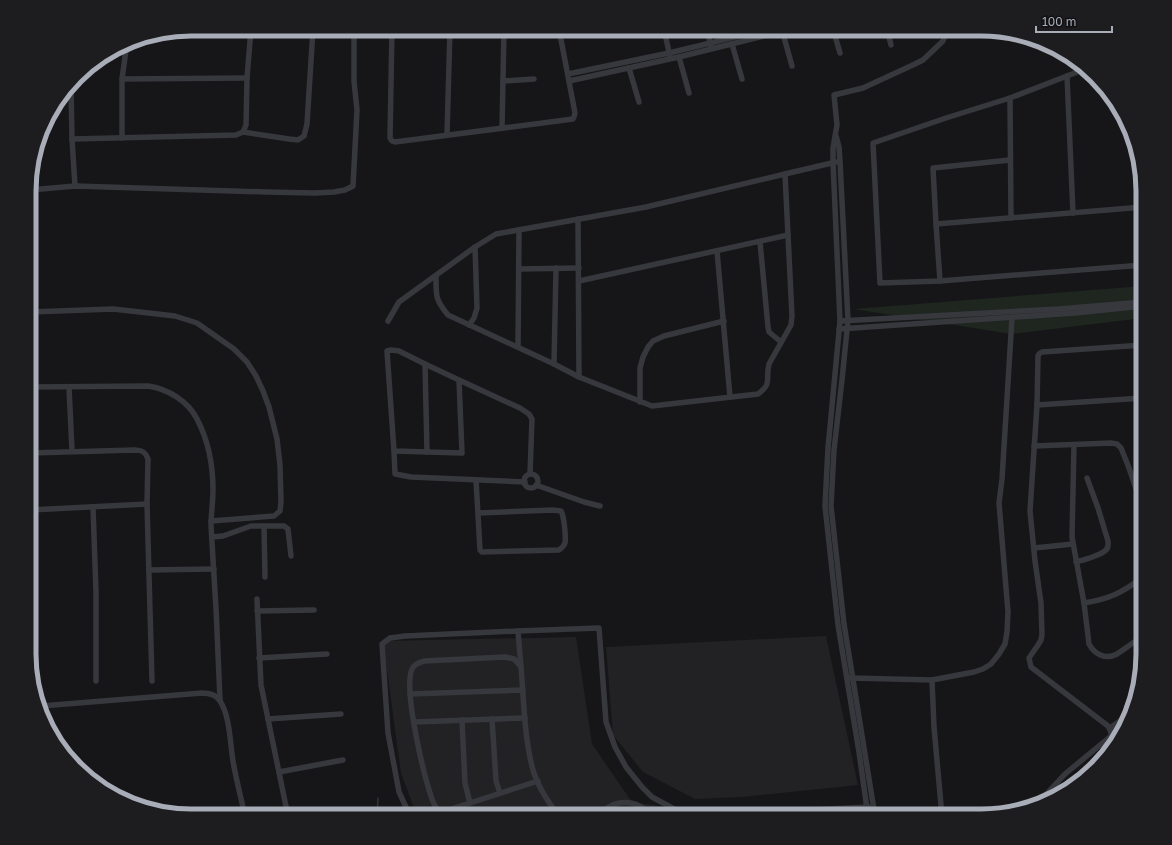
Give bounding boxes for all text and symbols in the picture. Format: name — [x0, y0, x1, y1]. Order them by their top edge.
scale bar — [1036, 8, 1112, 34]
text: 100 m — [1042, 14, 1076, 29]

